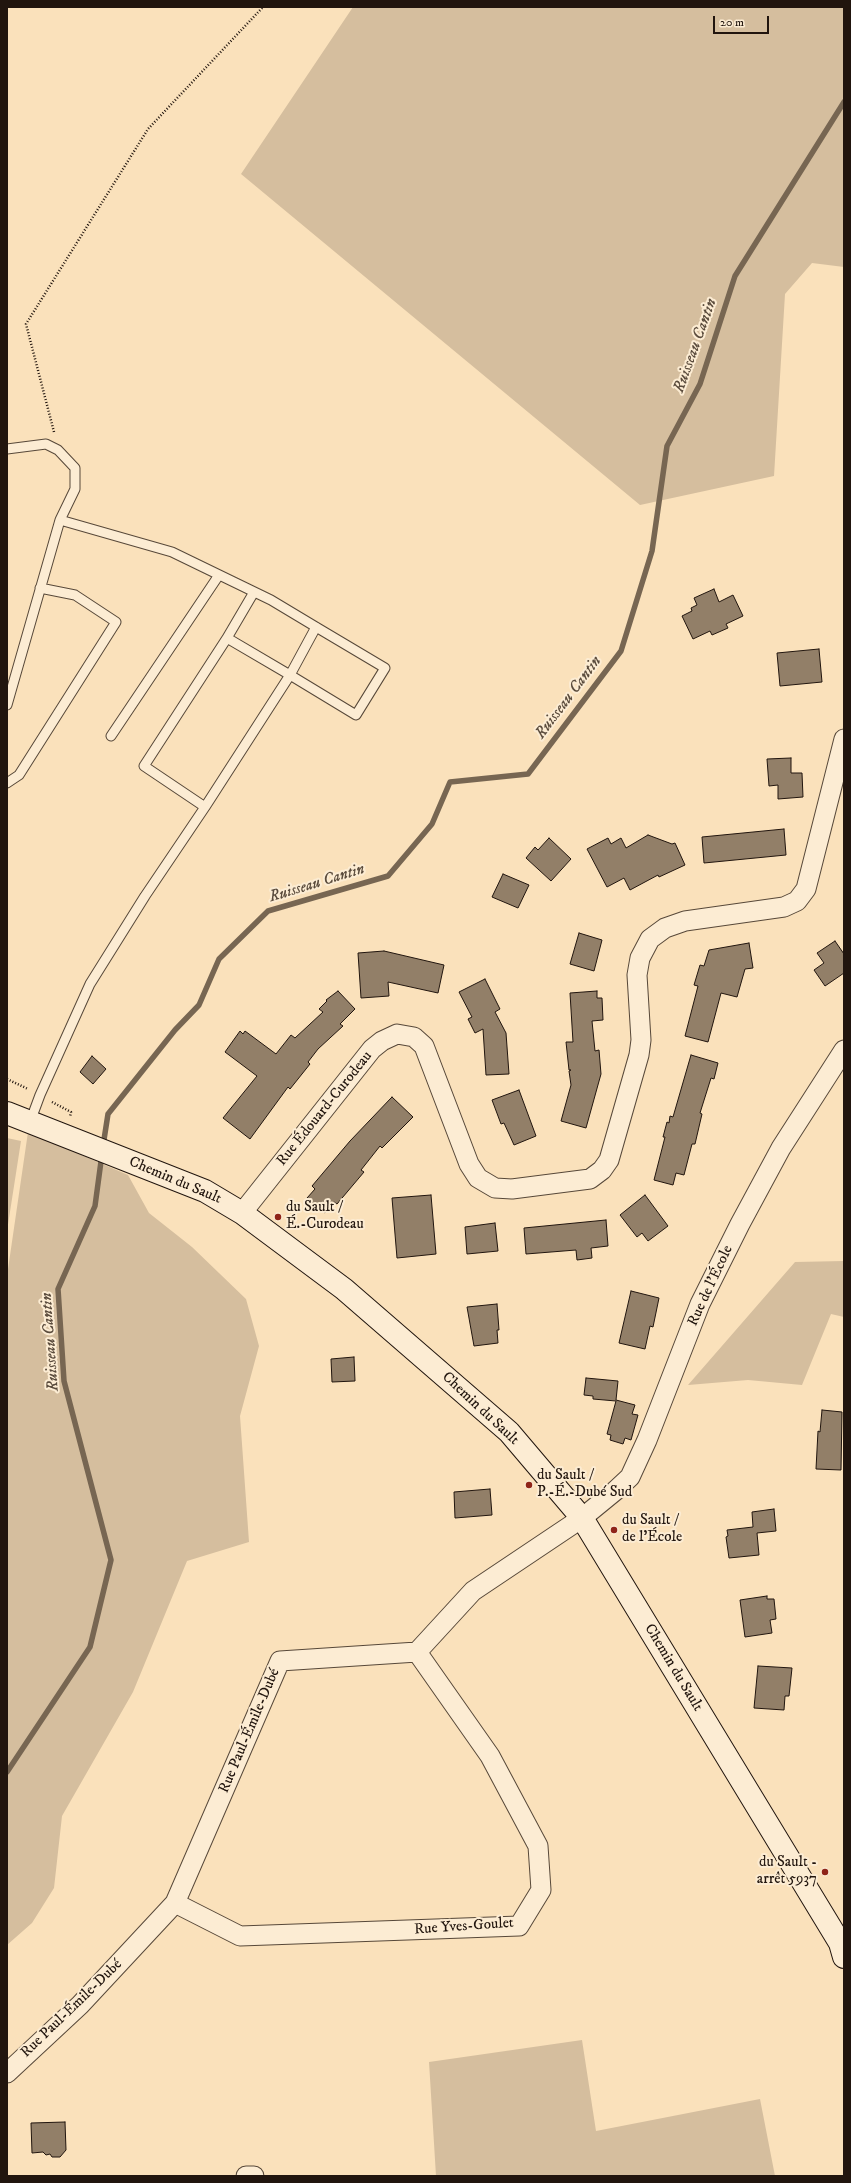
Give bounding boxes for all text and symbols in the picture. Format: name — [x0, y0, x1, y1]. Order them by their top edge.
scale bar — [715, 8, 771, 34]
text: 20 m — [720, 15, 744, 30]
water label: Ruisseau Cantin — [670, 296, 722, 396]
water label: Ruisseau Cantin — [532, 653, 606, 743]
water label: Ruisseau Cantin — [267, 860, 367, 908]
street label: Rue Édouard-Curodeau — [273, 1048, 377, 1170]
street label: Chemin du Sault — [126, 1153, 224, 1209]
place label: du Sault / É.-Curodeau — [286, 1199, 364, 1234]
marker: du Sault / É.-Curodeau — [273, 1212, 283, 1222]
street label: Rue de l'École — [684, 1243, 738, 1329]
water label: Ruisseau Cantin — [38, 1292, 64, 1392]
street label: Chemin du Sault — [438, 1369, 522, 1449]
place label: du Sault / P.-É.-Dubé Sud — [537, 1467, 632, 1502]
marker: du Sault / P.-É.-Dubé Sud — [524, 1480, 534, 1490]
place label: du Sault / de l'École — [622, 1512, 682, 1547]
marker: du Sault / de l'École — [609, 1525, 619, 1535]
street label: Chemin du Sault — [640, 1621, 706, 1715]
street label: Rue Paul-Émile-Dubé — [216, 1666, 284, 1796]
place label: du Sault - arrêt 5937 — [757, 1854, 817, 1889]
marker: du Sault - arrêt 5937 — [820, 1867, 830, 1877]
street label: Rue Yves-Goulet — [414, 1915, 514, 1939]
street label: Rue Paul-Émile-Dubé — [18, 1956, 126, 2062]

